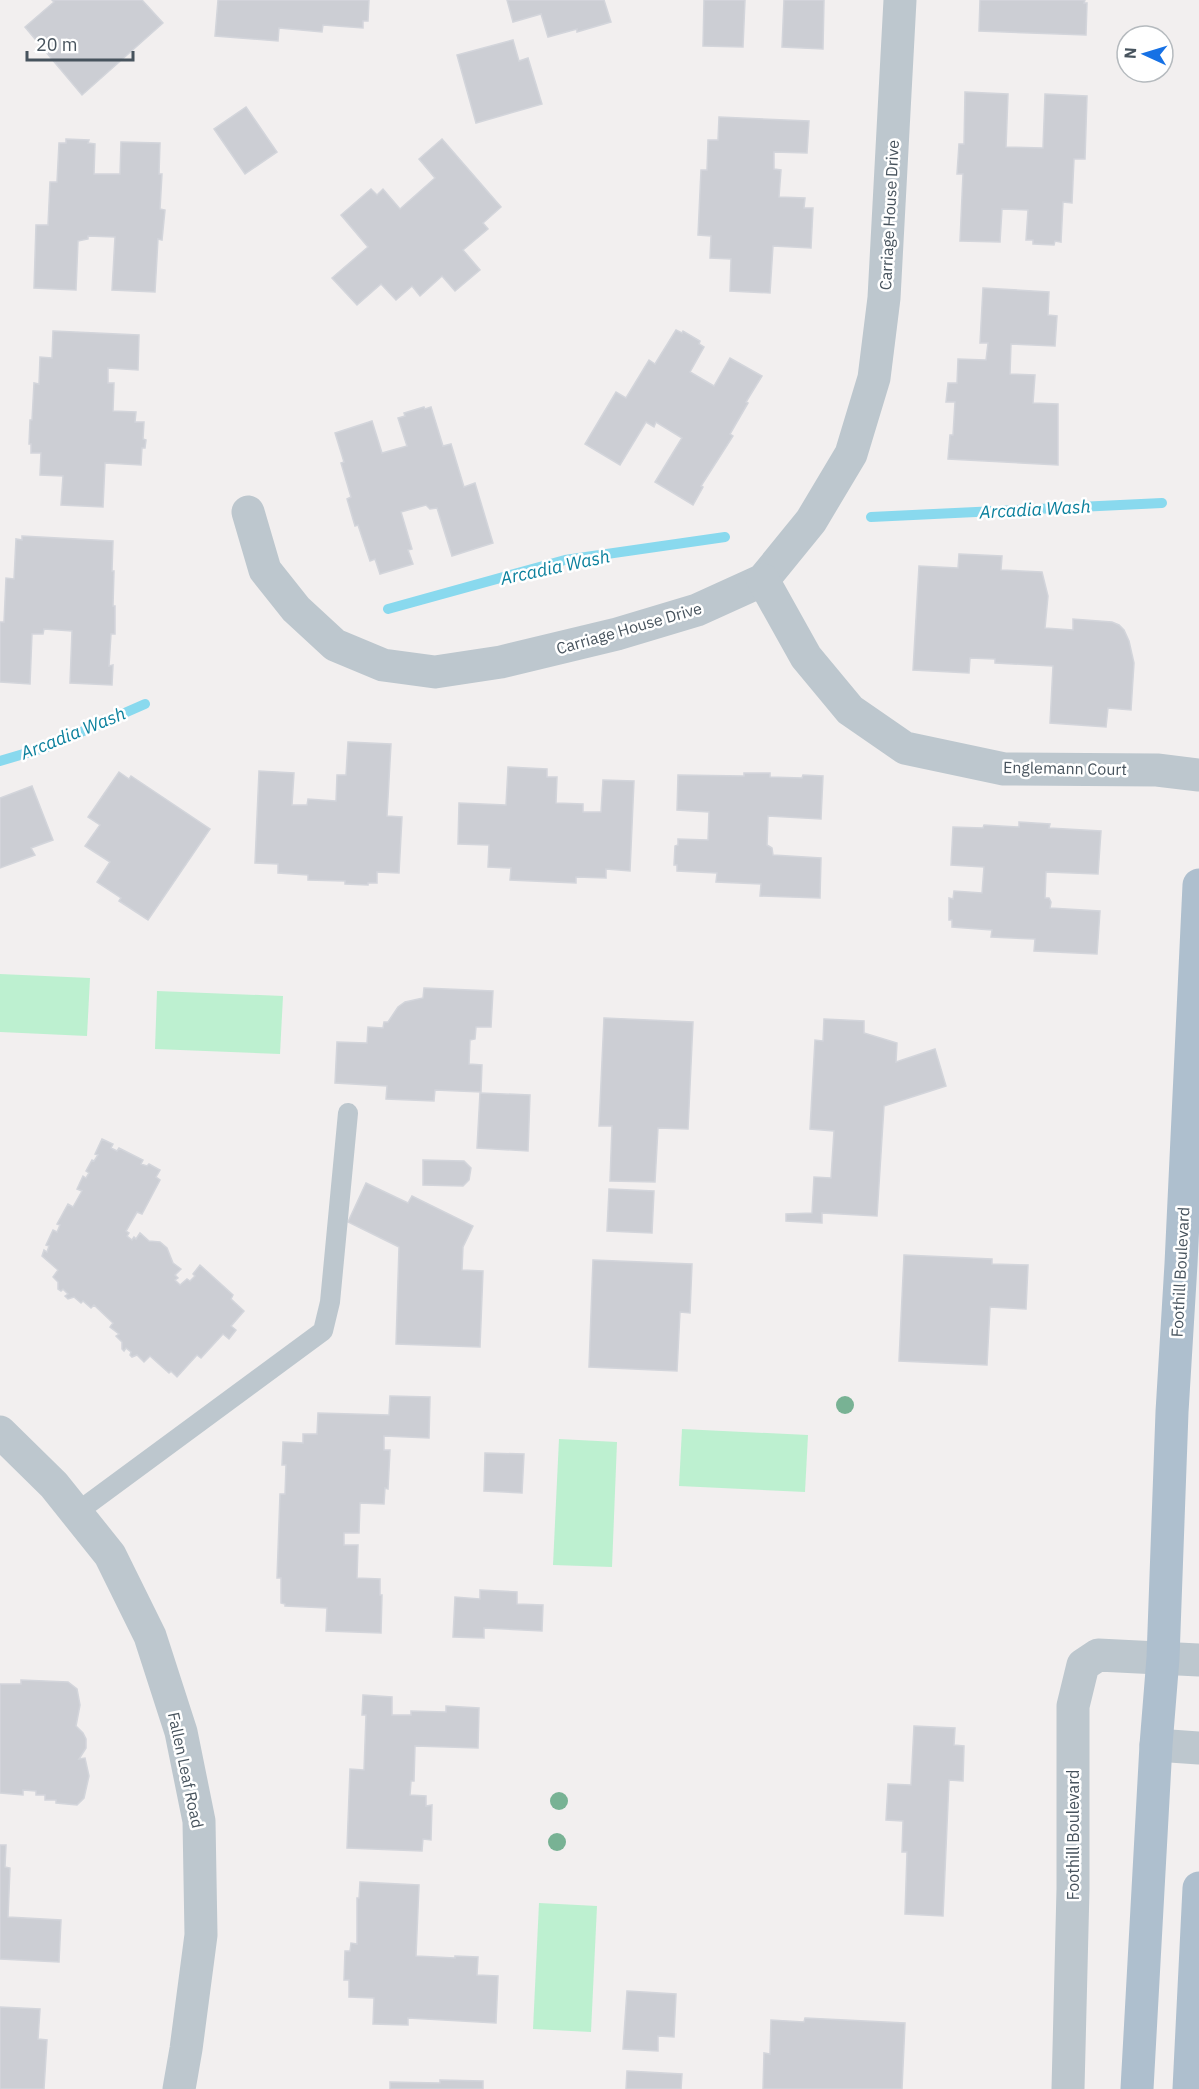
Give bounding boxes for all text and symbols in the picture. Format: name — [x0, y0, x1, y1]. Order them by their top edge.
scale bar — [27, 24, 134, 62]
north arrow — [1115, 24, 1175, 84]
text: 20 m — [36, 33, 78, 56]
text: N — [1120, 46, 1140, 59]
street label: Carriage House Drive — [875, 139, 903, 291]
water label: Arcadia Wash — [978, 495, 1091, 523]
water label: Arcadia Wash — [497, 544, 612, 590]
street label: Carriage House Drive — [554, 598, 704, 658]
water label: Arcadia Wash — [16, 702, 129, 765]
street label: Englemann Court — [1003, 757, 1127, 779]
street label: Foothill Boulevard — [1167, 1206, 1193, 1338]
street label: Fallen Leaf Road — [164, 1710, 208, 1830]
street label: Foothill Boulevard — [1063, 1770, 1083, 1900]

